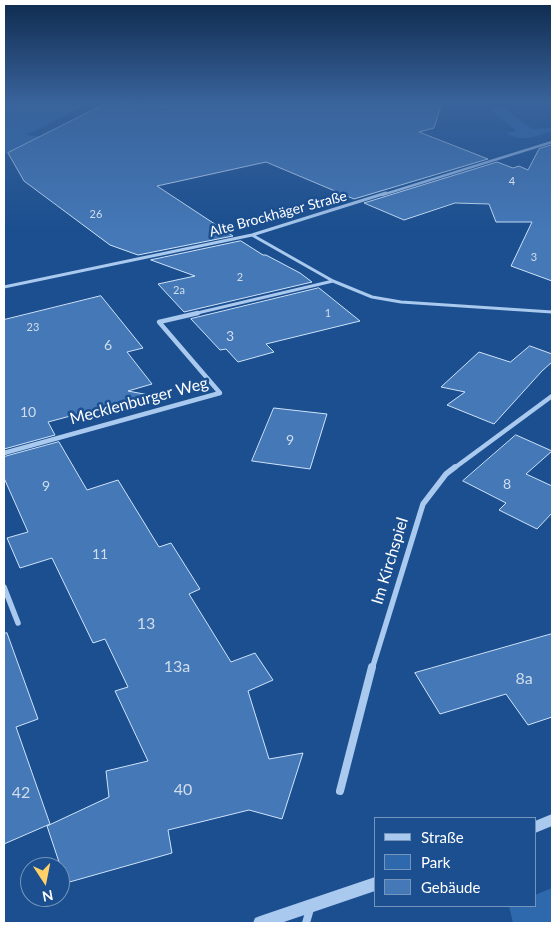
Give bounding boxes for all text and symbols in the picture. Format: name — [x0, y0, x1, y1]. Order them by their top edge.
house number: 4 — [509, 174, 515, 188]
street label: Alte Brockhäger Straße — [207, 188, 349, 240]
house number: 26 — [90, 207, 102, 221]
house number: 3 — [531, 250, 537, 264]
house number: 2 — [237, 270, 243, 284]
house number: 2a — [173, 283, 185, 297]
house number: 1 — [325, 306, 331, 320]
house number: 23 — [27, 320, 39, 334]
house number: 3 — [226, 328, 234, 344]
house number: 6 — [104, 337, 112, 353]
street label: Mecklenburger Weg — [68, 373, 210, 429]
house number: 10 — [20, 404, 36, 420]
house number: 9 — [286, 432, 294, 448]
house number: 8 — [503, 476, 511, 492]
house number: 9 — [42, 478, 50, 494]
street label: Im Kirchspiel — [368, 515, 412, 607]
house number: 11 — [92, 546, 108, 562]
house number: 13 — [137, 614, 155, 634]
house number: 13a — [164, 657, 190, 677]
house number: 8a — [515, 669, 533, 689]
house number: 40 — [174, 780, 192, 800]
house number: 42 — [12, 783, 30, 803]
legend — [374, 817, 536, 907]
text: Straße — [421, 828, 464, 846]
text: Park — [421, 853, 450, 871]
north arrow — [20, 857, 70, 907]
text: Gebäude — [421, 878, 480, 896]
text: N — [41, 887, 55, 906]

